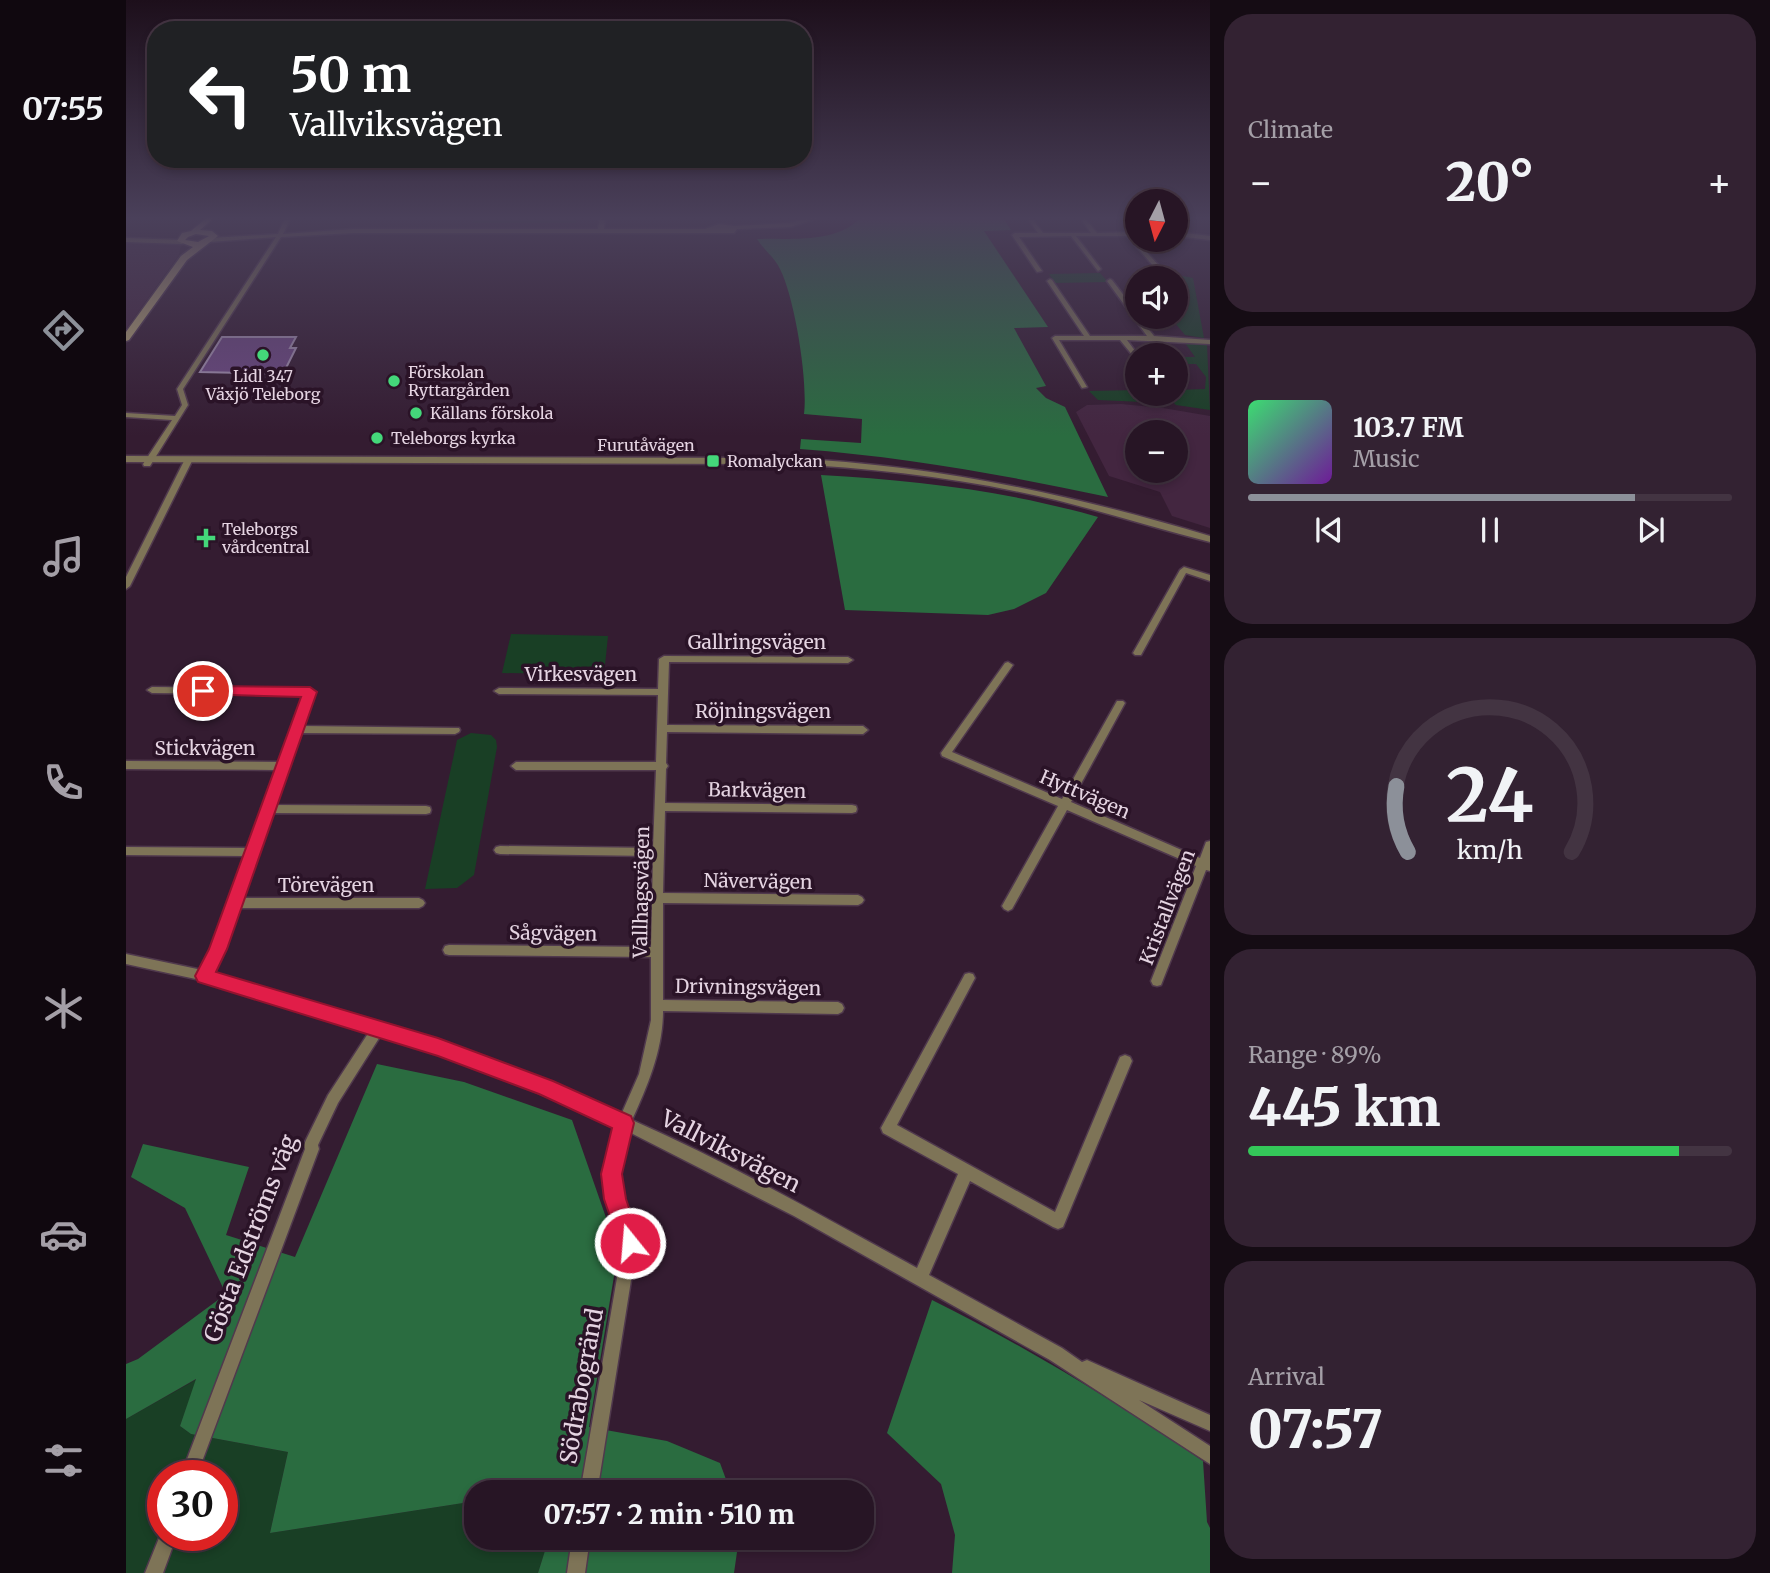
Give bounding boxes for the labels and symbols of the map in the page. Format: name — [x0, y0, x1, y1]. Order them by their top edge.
north arrow — [1125, 189, 1188, 252]
marker: Lidl 347 Växjö Teleborg — [255, 347, 271, 363]
place label: Förskolan Ryttargården — [408, 362, 510, 400]
place label: Lidl 347 Växjö Teleborg — [205, 366, 321, 404]
marker: Förskolan Ryttargården — [386, 373, 402, 389]
place label: Källans förskola — [430, 403, 554, 423]
marker: Källans förskola — [408, 405, 424, 421]
place label: Teleborgs kyrka — [391, 428, 516, 448]
marker: Teleborgs kyrka — [369, 430, 385, 446]
street label: Furutåvägen — [597, 435, 695, 455]
place label: Romalyckan — [727, 451, 823, 471]
marker: Romalyckan — [705, 453, 721, 469]
place label: Teleborgs vårdcentral — [221, 519, 310, 557]
marker: Teleborgs vårdcentral — [196, 528, 216, 548]
street label: Gallringsvägen — [688, 630, 827, 654]
pin — [173, 661, 233, 721]
street label: Virkesvägen — [524, 662, 638, 686]
street label: Röjningsvägen — [695, 699, 831, 723]
street label: Stickvägen — [155, 736, 256, 760]
street label: Hyttvägen — [1036, 764, 1134, 824]
street label: Barkvägen — [708, 777, 807, 803]
street label: Vallhagsvägen — [628, 826, 654, 959]
street label: Kristallvägen — [1134, 846, 1200, 968]
street label: Nävervägen — [703, 868, 813, 894]
street label: Törevägen — [278, 873, 375, 897]
street label: Sågvägen — [509, 920, 598, 946]
street label: Drivningsvägen — [675, 974, 822, 1000]
street label: Vallviksvägen — [655, 1103, 806, 1199]
street label: Gösta Edströms väg — [197, 1130, 303, 1346]
position arrow — [593, 1206, 667, 1280]
street label: Södrabogränd — [553, 1306, 609, 1466]
speed limit sign: 30 — [147, 1460, 238, 1551]

